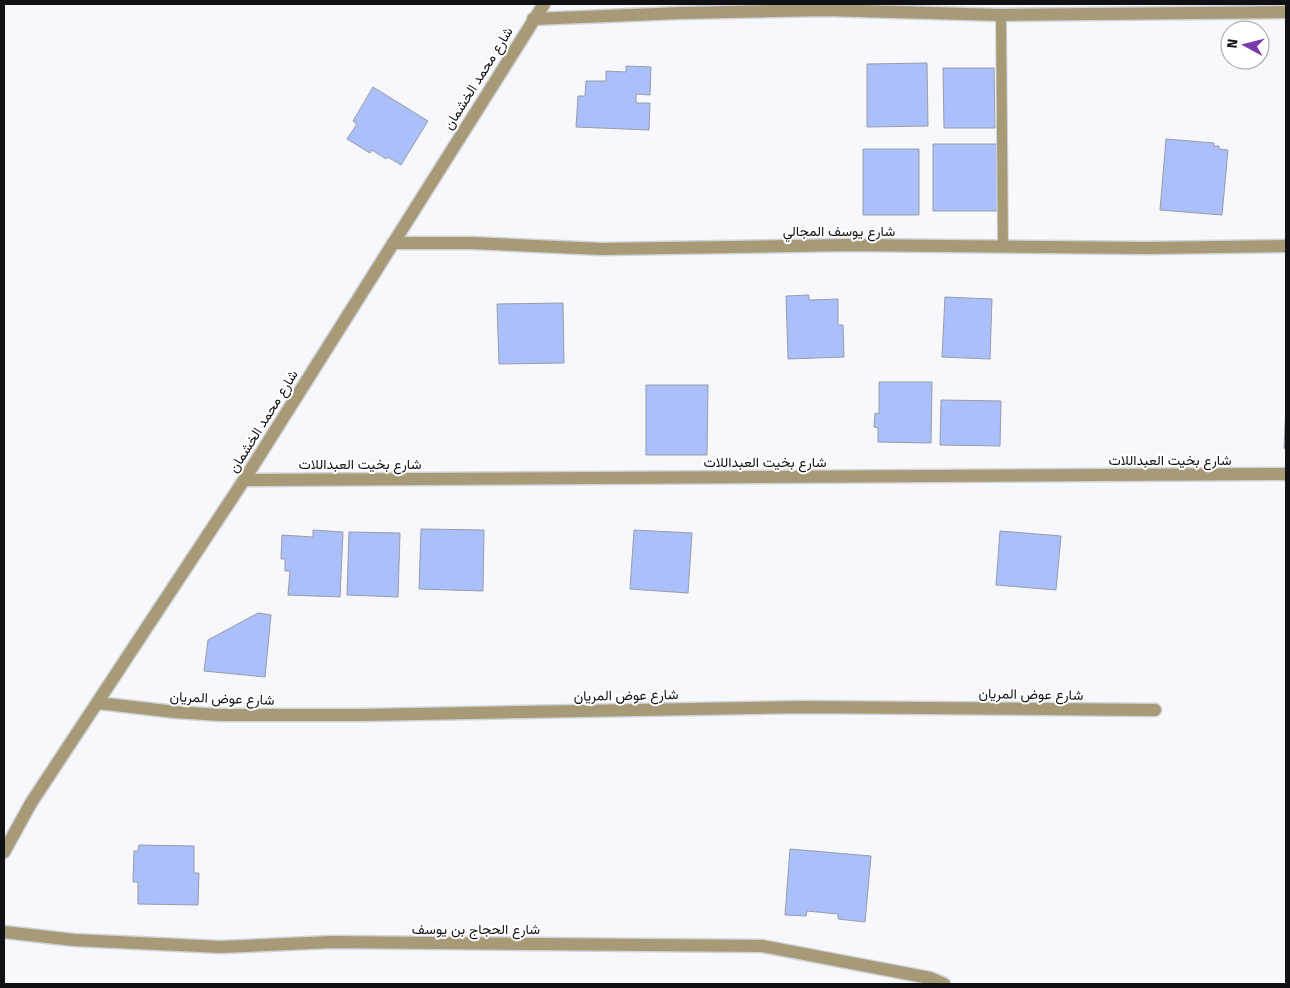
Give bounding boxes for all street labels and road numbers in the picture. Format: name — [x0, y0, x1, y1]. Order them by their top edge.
street label: شارع محمد الخشمان — [440, 24, 519, 134]
street label: شارع يوسف المجالي — [783, 223, 895, 243]
street label: شارع محمد الخشمان — [225, 367, 304, 477]
street label: شارع بخيت العبداللات — [1109, 452, 1231, 471]
street label: شارع بخيت العبداللات — [704, 454, 826, 473]
street label: شارع بخيت العبداللات — [299, 456, 421, 475]
street label: شارع عوض المريان — [978, 685, 1084, 706]
street label: شارع عوض المريان — [573, 686, 679, 707]
street label: شارع عوض المريان — [169, 688, 275, 711]
street label: شارع الحجاج بن يوسف — [412, 921, 540, 940]

